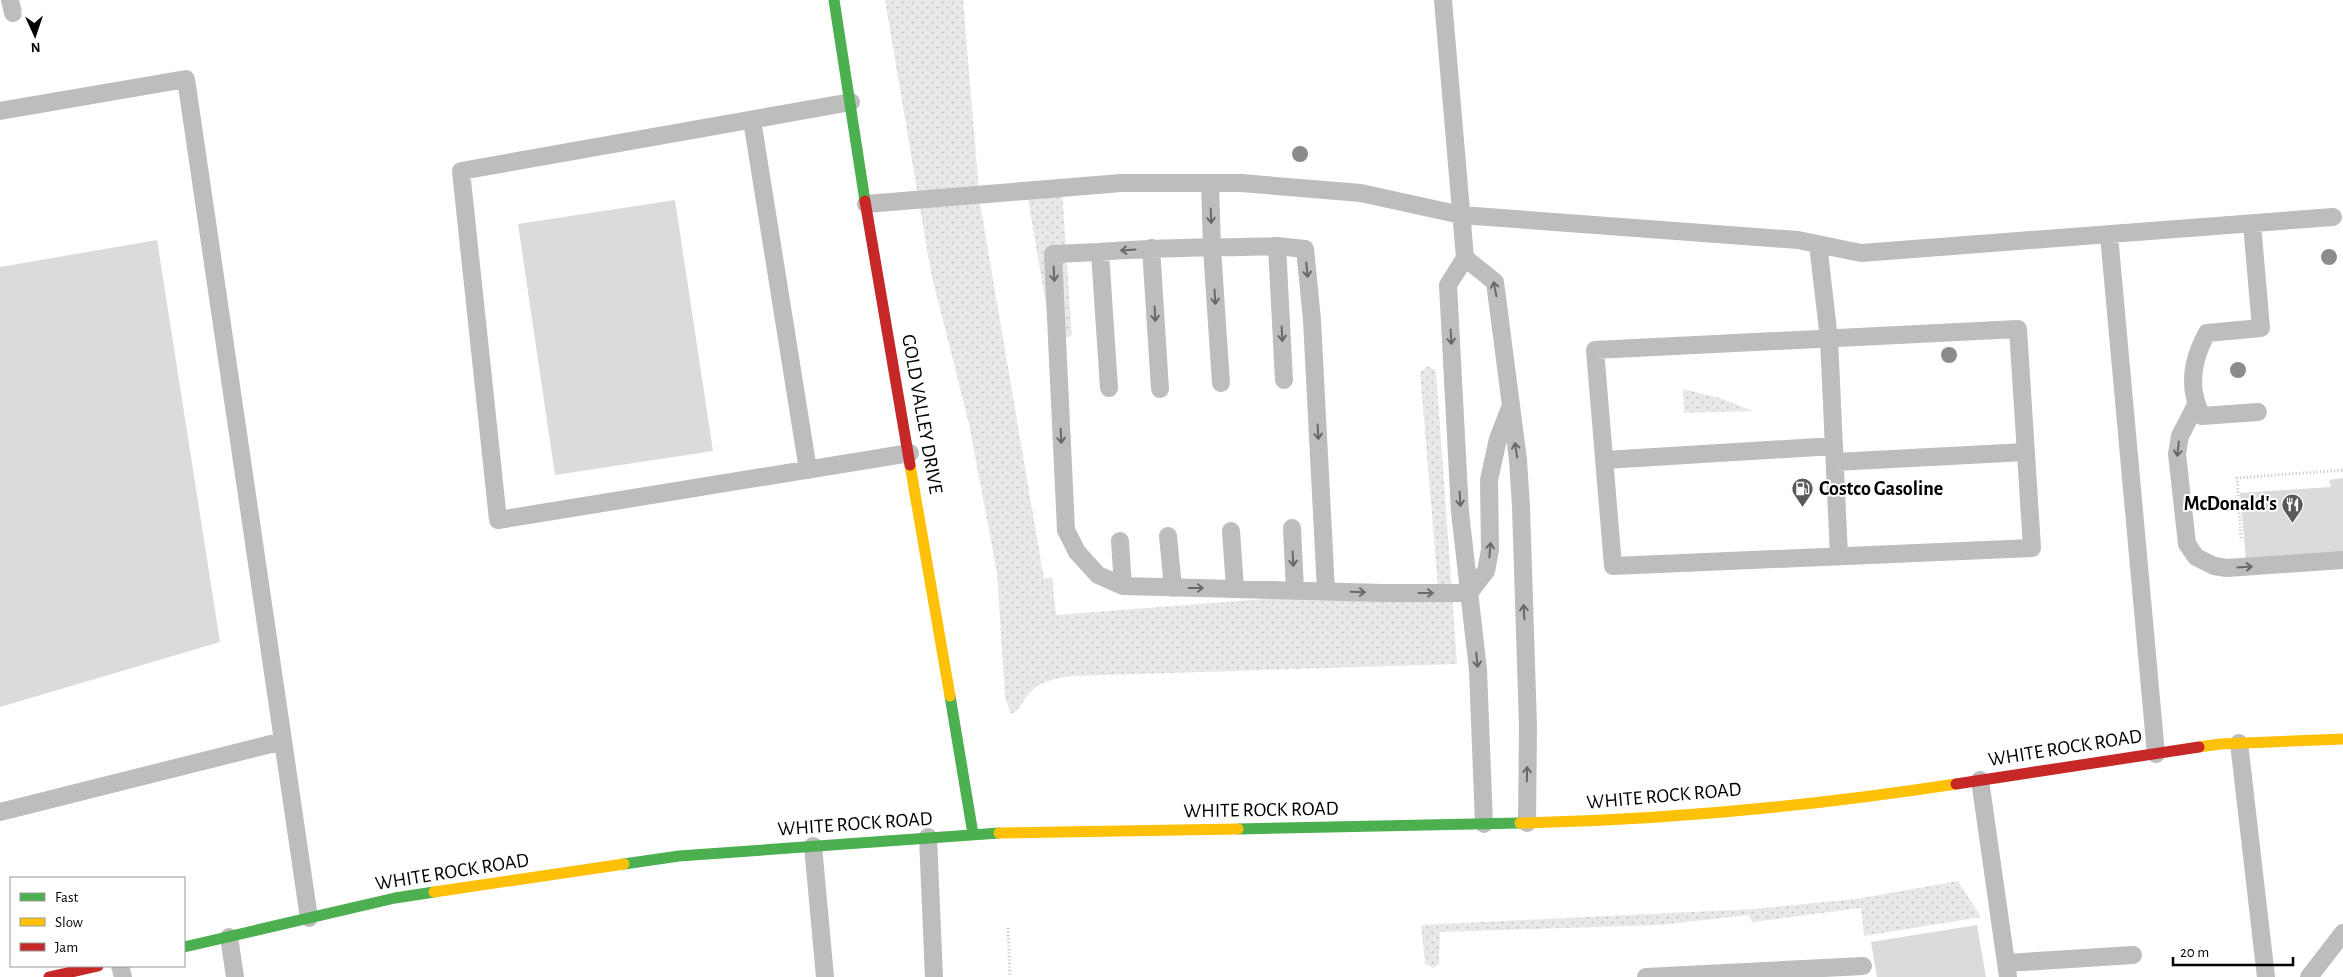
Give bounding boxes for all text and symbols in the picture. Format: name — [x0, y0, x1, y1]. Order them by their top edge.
north arrow — [10, 10, 60, 60]
text: N — [30, 40, 41, 54]
one-way arrow — [1206, 208, 1216, 224]
one-way arrow — [1120, 245, 1136, 254]
one-way arrow — [1302, 261, 1312, 277]
one-way arrow — [1050, 266, 1059, 282]
one-way arrow — [1490, 281, 1499, 297]
one-way arrow — [1210, 289, 1220, 305]
one-way arrow — [1151, 306, 1160, 322]
one-way arrow — [1277, 326, 1286, 342]
one-way arrow — [1446, 328, 1455, 344]
street label: GOLD VALLEY DRIVE — [898, 333, 946, 496]
one-way arrow — [1313, 423, 1322, 439]
one-way arrow — [1057, 428, 1066, 444]
one-way arrow — [2173, 441, 2183, 457]
one-way arrow — [1511, 442, 1521, 458]
fuel station icon: Costco Gasoline — [1791, 477, 1815, 508]
place label: Costco Gasoline — [1819, 479, 1943, 499]
one-way arrow — [1455, 491, 1464, 507]
restaurant icon: McDonald's — [2281, 492, 2305, 523]
place label: McDonald's — [2184, 494, 2277, 514]
one-way arrow — [1485, 542, 1494, 558]
one-way arrow — [1289, 551, 1298, 567]
one-way arrow — [2237, 562, 2253, 571]
one-way arrow — [1188, 583, 1204, 593]
one-way arrow — [1350, 588, 1366, 597]
one-way arrow — [1418, 588, 1434, 598]
one-way arrow — [1519, 604, 1528, 620]
one-way arrow — [1472, 652, 1482, 668]
street label: WHITE ROCK ROAD — [1987, 726, 2143, 770]
one-way arrow — [1522, 767, 1532, 783]
street label: WHITE ROCK ROAD — [1586, 779, 1742, 813]
street label: WHITE ROCK ROAD — [1183, 799, 1339, 821]
street label: WHITE ROCK ROAD — [777, 809, 933, 839]
street label: WHITE ROCK ROAD — [374, 850, 530, 894]
legend — [10, 877, 185, 967]
text: Fast — [55, 890, 79, 905]
text: Slow — [55, 915, 83, 930]
scale bar — [2173, 934, 2293, 966]
text: Jam — [55, 940, 78, 955]
text: 20 m — [2180, 945, 2209, 960]

